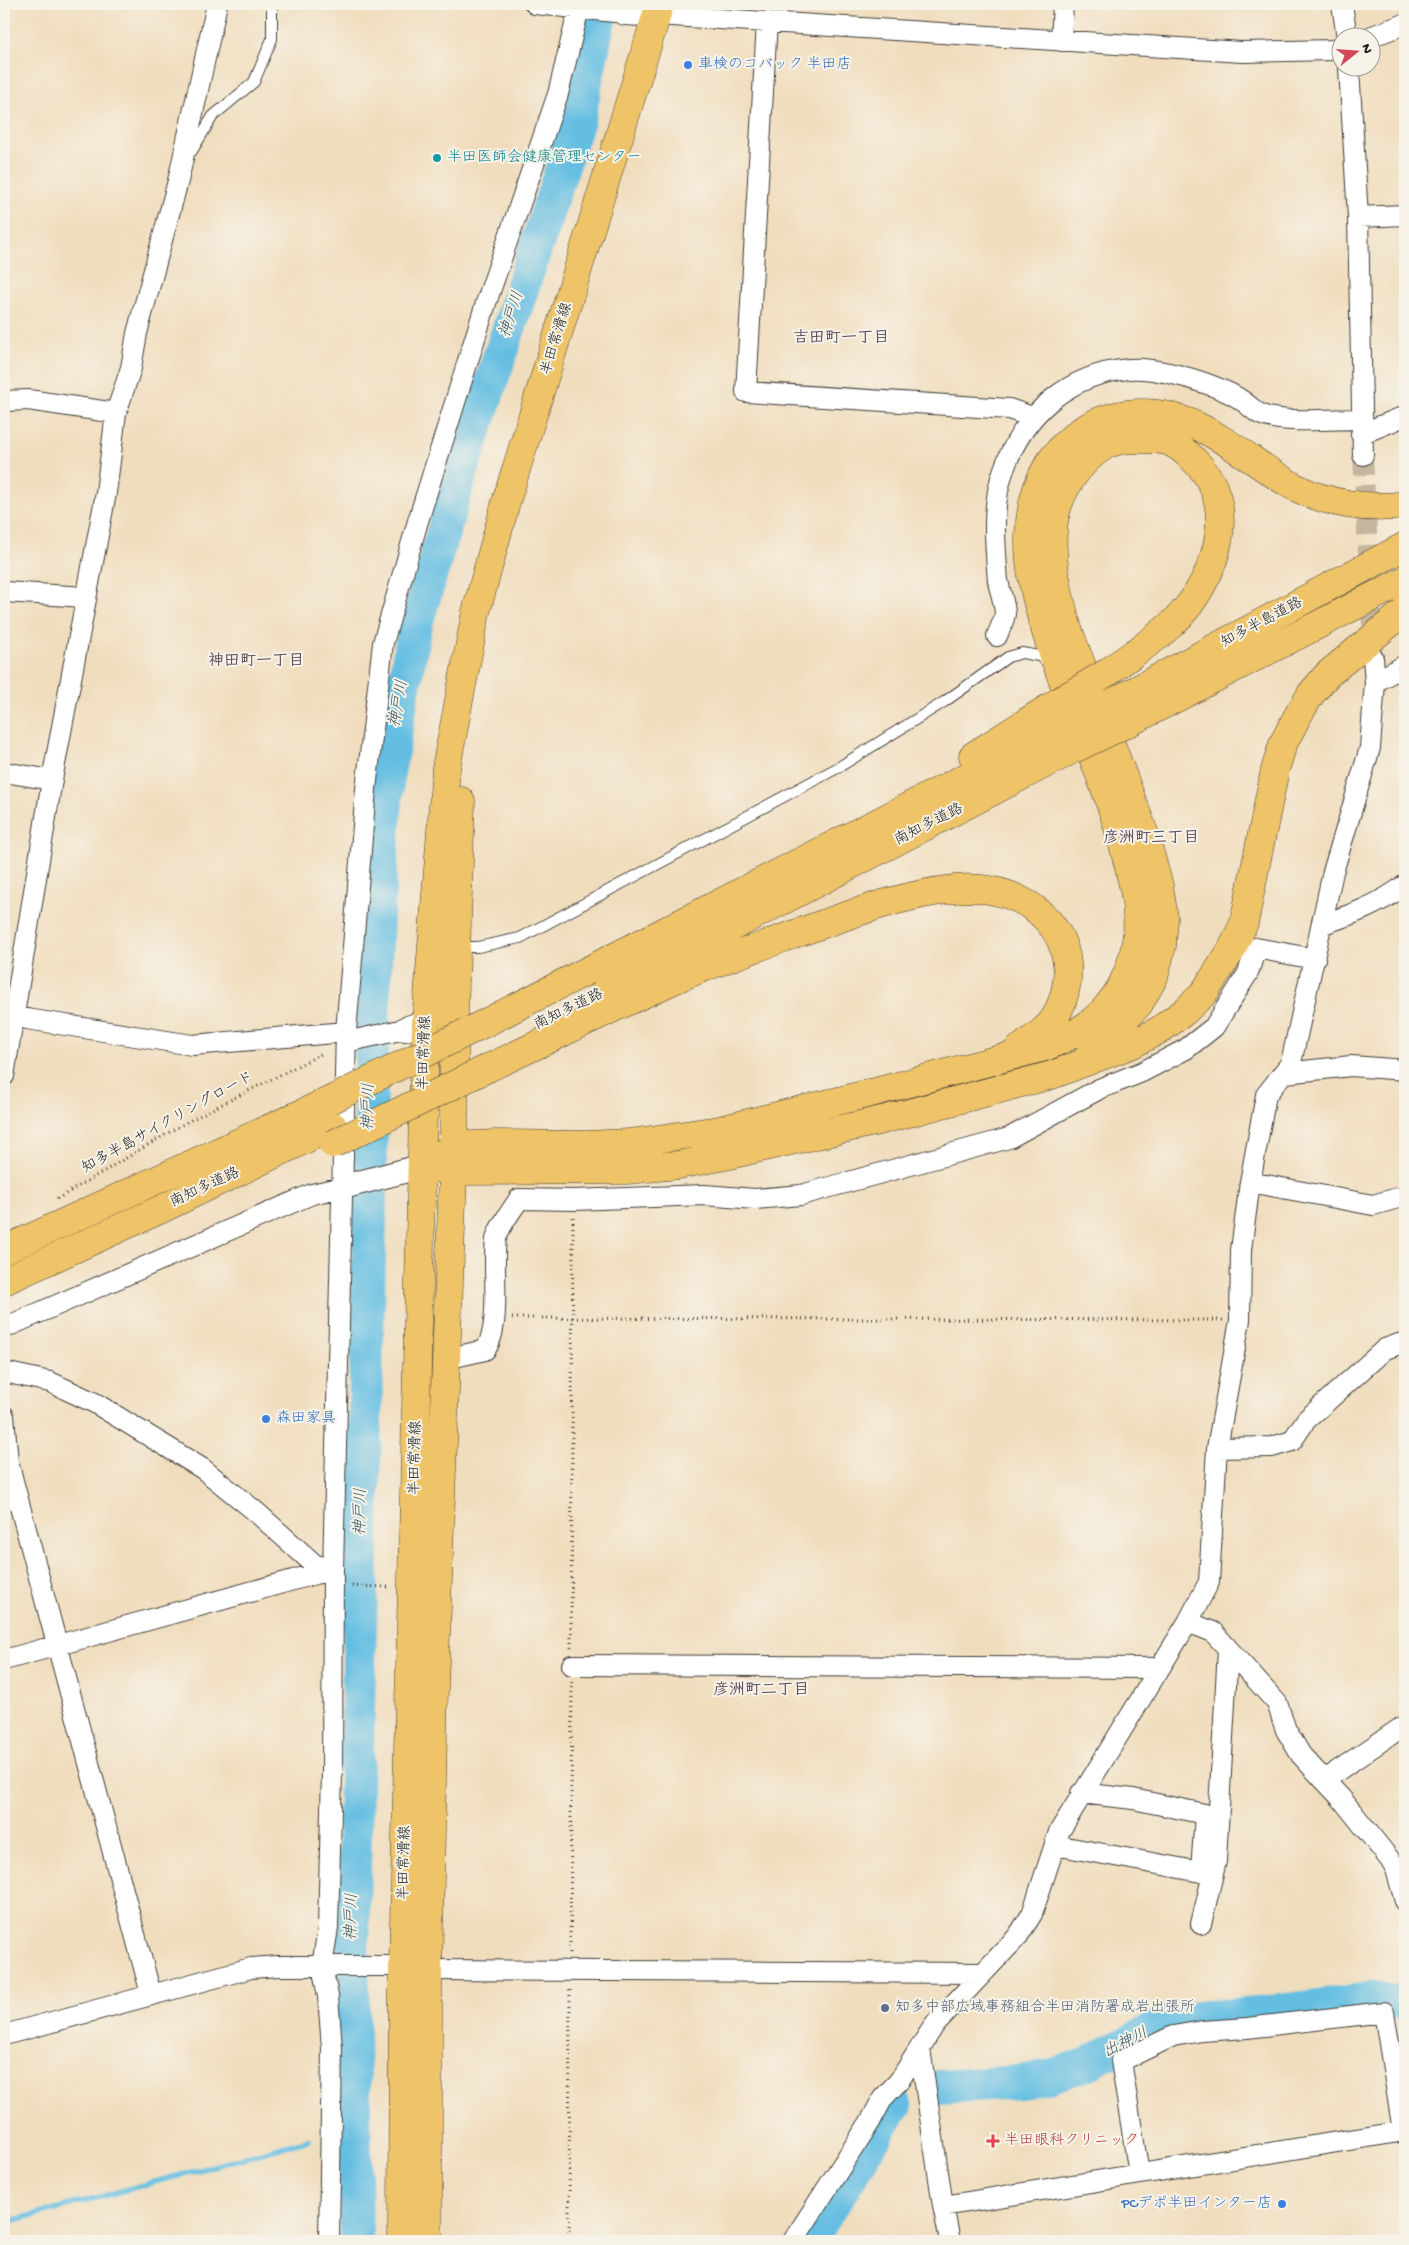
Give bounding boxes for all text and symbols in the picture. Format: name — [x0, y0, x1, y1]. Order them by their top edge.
north arrow — [1332, 28, 1382, 78]
text: N — [1357, 42, 1376, 56]
place label: 車検のコバック 半田店 — [698, 55, 852, 74]
marker: 車検のコバック 半田店 — [682, 59, 694, 71]
place label: 半田医師会健康管理センター — [447, 148, 641, 167]
marker: 半田医師会健康管理センター — [431, 152, 443, 164]
water label: 神戸川 — [496, 289, 529, 341]
street label: 半田常滑線 — [536, 300, 577, 378]
district label: 吉田町一丁目 — [793, 328, 889, 349]
street label: 知多半島道路 — [1218, 593, 1306, 652]
district label: 神田町一丁目 — [208, 652, 304, 672]
water label: 神戸川 — [385, 679, 414, 729]
street label: 南知多道路 — [891, 799, 967, 850]
district label: 彦洲町三丁目 — [1103, 829, 1199, 849]
street label: 南知多道路 — [531, 985, 607, 1035]
street label: 半田常滑線 — [414, 1015, 435, 1091]
street label: 知多半島サイクリングロード — [79, 1067, 257, 1178]
water label: 神戸川 — [359, 1083, 380, 1131]
street label: 南知多道路 — [167, 1163, 243, 1212]
place label: 森田家具 — [276, 1409, 336, 1428]
marker: 森田家具 — [260, 1413, 272, 1425]
street label: 半田常滑線 — [405, 1420, 426, 1496]
water label: 神戸川 — [351, 1488, 372, 1536]
district label: 彦洲町二丁目 — [713, 1681, 809, 1701]
street label: 半田常滑線 — [394, 1825, 415, 1901]
water label: 神戸川 — [342, 1893, 363, 1941]
place label: 知多中部広域事務組合半田消防署成岩出張所 — [895, 1998, 1195, 2017]
marker: 知多中部広域事務組合半田消防署成岩出張所 — [879, 2002, 891, 2014]
water label: 出神川 — [1100, 2024, 1152, 2063]
place label: 半田眼科クリニック — [1004, 2131, 1139, 2150]
marker: 半田眼科クリニック — [986, 2134, 1000, 2148]
place label: PCデポ半田インター店 — [1120, 2194, 1272, 2213]
marker: PCデポ半田インター店 — [1276, 2198, 1288, 2210]

